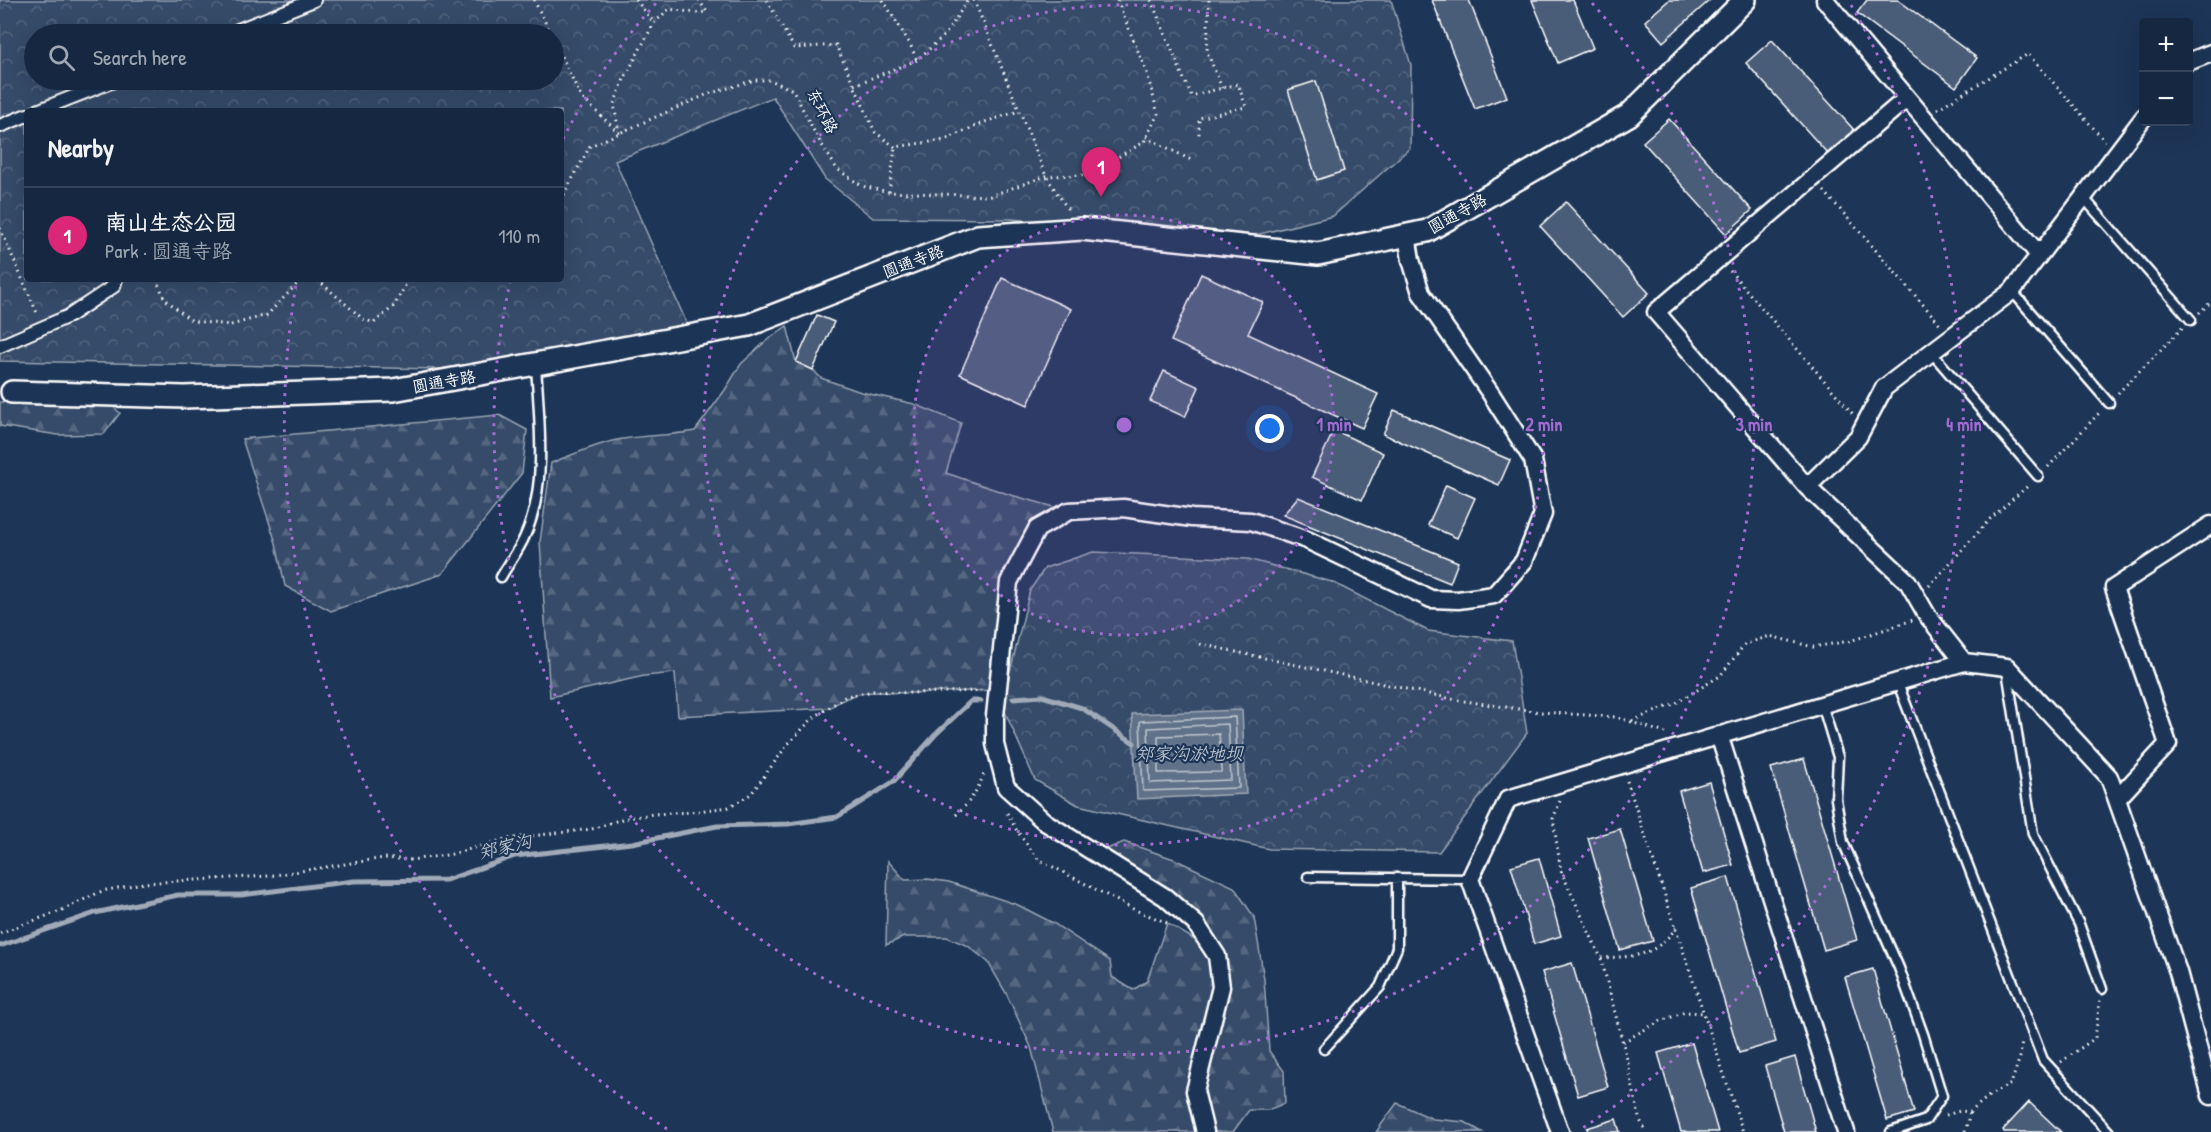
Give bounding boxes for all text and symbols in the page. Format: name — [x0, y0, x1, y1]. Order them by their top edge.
map controls — [2139, 18, 2193, 126]
button: + — [2139, 18, 2193, 72]
search box — [24, 24, 564, 90]
icon: search — [45, 41, 78, 74]
text: Search here — [93, 42, 187, 72]
button: − — [2139, 72, 2193, 126]
street label: 东环路 — [802, 85, 844, 137]
text: Nearby — [48, 130, 114, 165]
pin: 1 — [1082, 148, 1120, 197]
street label: 圆通寺路 — [1424, 188, 1490, 238]
text: 南山生态公园 — [105, 207, 237, 237]
text: 1 — [64, 222, 71, 249]
text: 110 m — [498, 222, 540, 249]
text: Park · 圆通寺路 — [105, 237, 232, 264]
street label: 圆通寺路 — [879, 239, 947, 283]
street label: 圆通寺路 — [411, 365, 477, 397]
text: 1 min — [1316, 412, 1352, 437]
text: 2 min — [1526, 412, 1562, 437]
text: 3 min — [1736, 412, 1772, 437]
text: 4 min — [1946, 412, 1982, 437]
your location — [1255, 414, 1284, 443]
centre of rings — [1114, 415, 1134, 435]
water label: 郑家沟淤地坝 — [1135, 741, 1245, 766]
water label: 郑家沟 — [476, 827, 536, 865]

